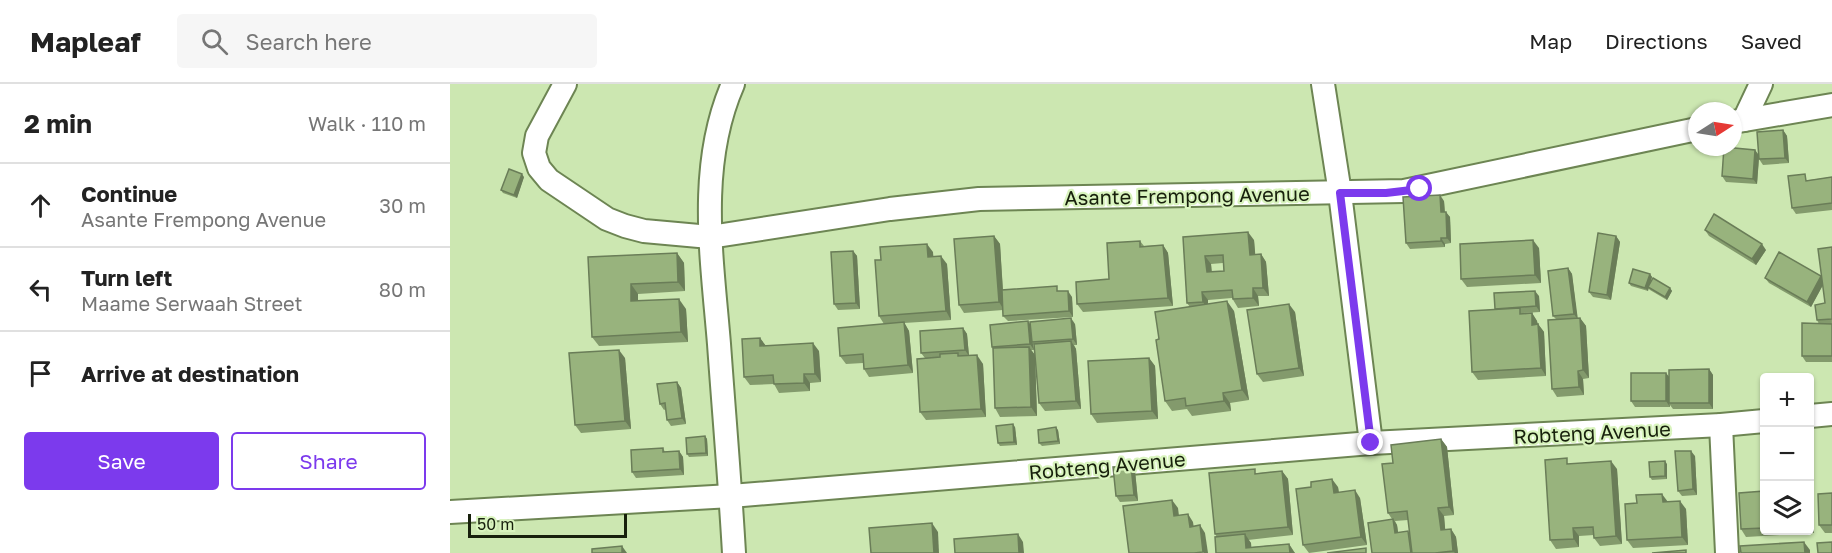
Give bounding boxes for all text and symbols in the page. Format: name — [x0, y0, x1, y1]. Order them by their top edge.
search box — [177, 14, 597, 68]
text: Mapleaf — [30, 25, 141, 58]
icon: search — [198, 25, 231, 58]
text: Search here — [246, 28, 372, 55]
text: Map — [1529, 28, 1572, 54]
text: Directions — [1605, 28, 1708, 54]
text: Saved — [1741, 28, 1802, 54]
north arrow — [1688, 102, 1742, 156]
text: 2 min — [24, 108, 92, 139]
text: Walk · 110 m — [308, 111, 426, 135]
route start — [1406, 175, 1432, 201]
text: Continue — [81, 180, 177, 207]
street label: Asante Frempong Avenue — [1064, 181, 1310, 209]
icon: ahead — [24, 189, 57, 222]
text: 30 m — [379, 193, 426, 217]
text: Asante Frempong Avenue — [81, 207, 326, 231]
text: Turn left — [81, 264, 172, 291]
icon: left — [24, 273, 57, 306]
text: 80 m — [379, 277, 426, 301]
text: Maame Serwaah Street — [81, 291, 303, 315]
icon: arrive — [24, 357, 57, 390]
text: Arrive at destination — [81, 360, 299, 387]
map controls — [1760, 373, 1814, 535]
button: + — [1760, 373, 1814, 427]
street label: Robteng Avenue — [1513, 416, 1671, 448]
button: − — [1760, 427, 1814, 481]
route end — [1357, 429, 1383, 455]
button: Save — [24, 432, 219, 490]
button: Share — [231, 432, 426, 490]
street label: Robteng Avenue — [1028, 446, 1186, 484]
button: layers — [1760, 481, 1814, 535]
scale bar — [468, 511, 627, 538]
text: 50 m — [477, 514, 514, 534]

